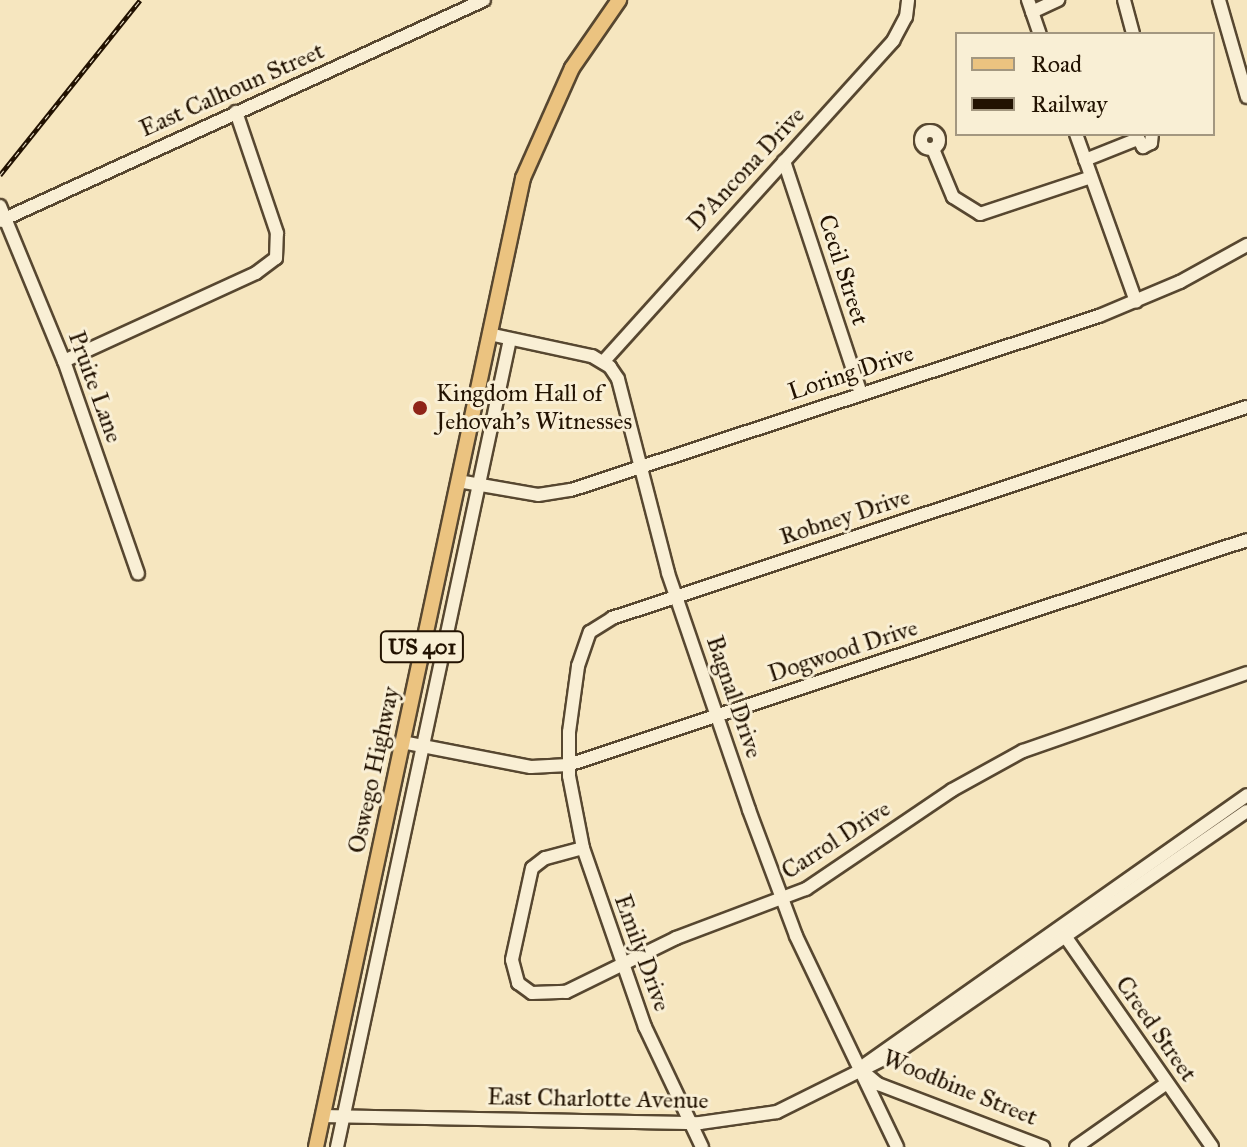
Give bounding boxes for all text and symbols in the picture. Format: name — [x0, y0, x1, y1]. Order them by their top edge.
legend — [955, 32, 1215, 136]
street label: East Calhoun Street — [135, 36, 329, 144]
text: Road — [1031, 49, 1082, 79]
text: Railway — [1031, 89, 1108, 119]
street label: D'Ancona Drive — [681, 101, 811, 237]
street label: Cecil Street — [812, 211, 874, 329]
street label: Pruite Lane — [62, 327, 128, 447]
street label: Loring Drive — [785, 339, 917, 407]
place label: Kingdom Hall of Jehovah’s Witnesses — [436, 380, 632, 436]
marker: Kingdom Hall of Jehovah’s Witnesses — [411, 399, 429, 417]
street label: Robney Drive — [776, 482, 914, 552]
street label: Dogwood Drive — [765, 613, 921, 689]
road number: US 401 — [378, 629, 466, 665]
street label: Bagnal Drive — [700, 632, 768, 762]
street label: Oswego Highway — [342, 684, 406, 856]
street label: Carrol Drive — [776, 794, 896, 886]
street label: Emily Drive — [608, 891, 676, 1015]
street label: Creed Street — [1109, 971, 1203, 1087]
street label: Woodbine Street — [878, 1044, 1042, 1132]
street label: East Charlotte Avenue — [487, 1083, 709, 1115]

